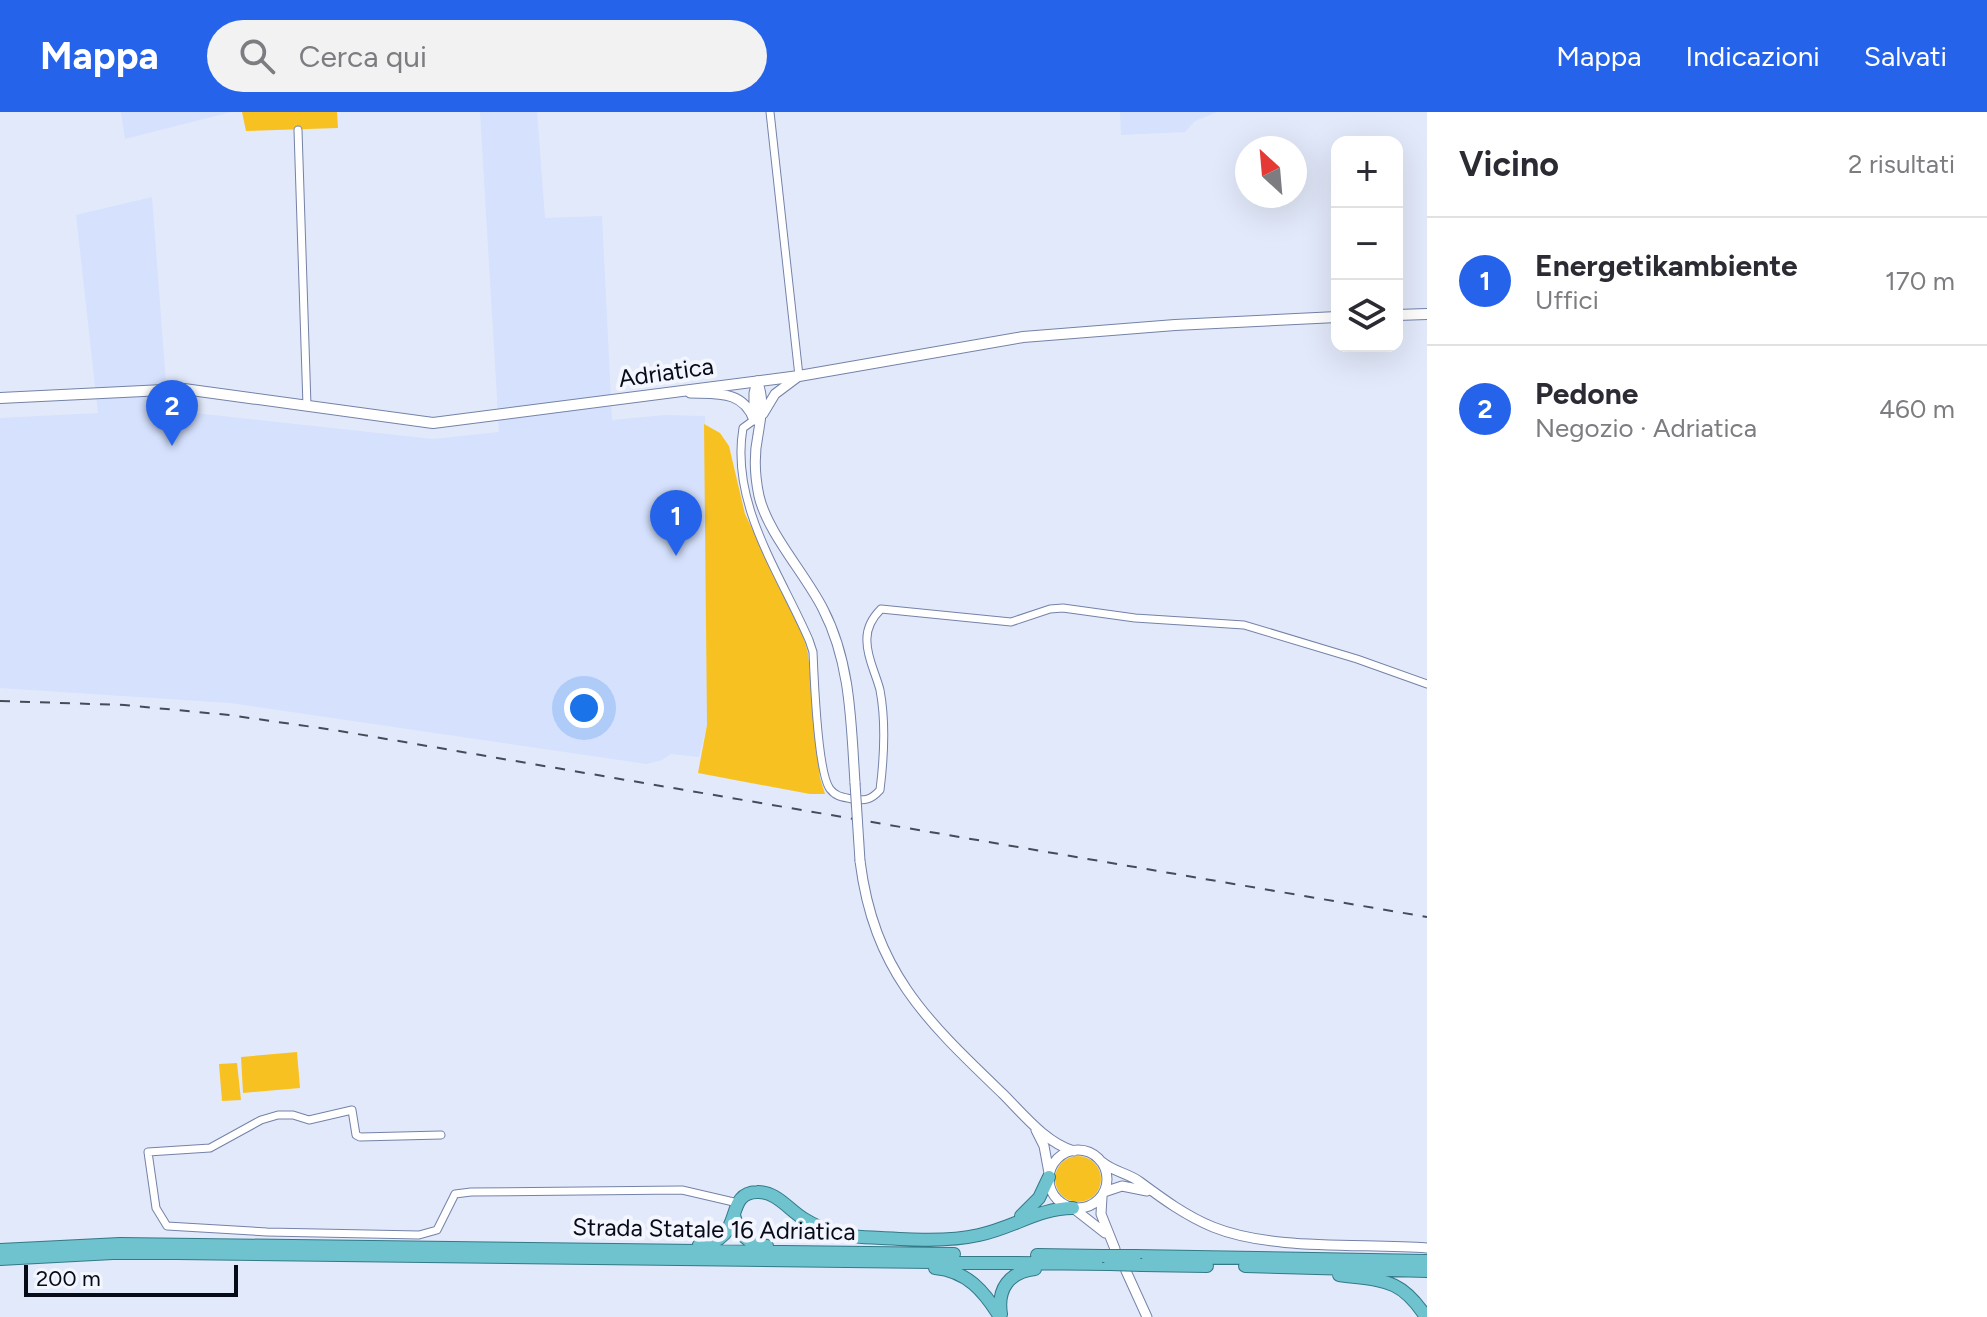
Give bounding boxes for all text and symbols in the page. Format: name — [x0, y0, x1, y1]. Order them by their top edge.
search box — [207, 20, 767, 92]
text: Mappa — [40, 33, 159, 79]
icon: search — [235, 34, 279, 78]
text: Cerca qui — [299, 38, 427, 75]
text: Mappa — [1556, 39, 1642, 73]
text: Indicazioni — [1686, 39, 1820, 73]
text: Salvati — [1864, 39, 1947, 73]
north arrow — [1235, 136, 1307, 208]
map controls — [1331, 136, 1403, 352]
button: + — [1331, 136, 1403, 208]
text: Vicino — [1459, 144, 1559, 185]
text: 2 risultati — [1848, 148, 1955, 180]
button: − — [1331, 208, 1403, 280]
text: Energetikambiente — [1535, 247, 1798, 284]
text: 1 — [1480, 265, 1490, 297]
text: 170 m — [1885, 265, 1955, 297]
button: layers — [1331, 280, 1403, 352]
text: Uffici — [1535, 284, 1599, 316]
street label: Adriatica — [616, 351, 716, 393]
text: Pedone — [1535, 375, 1638, 412]
pin: 2 — [146, 380, 198, 446]
text: 2 — [1477, 393, 1493, 425]
text: 460 m — [1879, 393, 1955, 425]
text: Negozio · Adriatica — [1535, 412, 1757, 444]
pin: 1 — [650, 490, 702, 556]
your location — [564, 688, 604, 728]
street label: Strada Statale 16 Adriatica — [572, 1212, 856, 1246]
scale bar — [24, 1261, 238, 1297]
text: 200 m — [36, 1265, 101, 1292]

